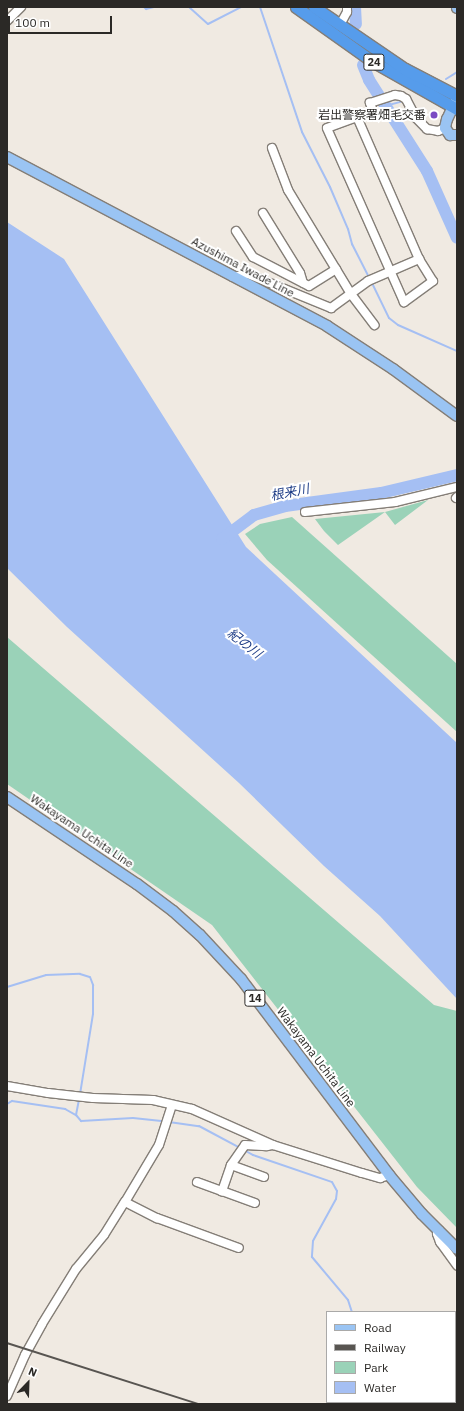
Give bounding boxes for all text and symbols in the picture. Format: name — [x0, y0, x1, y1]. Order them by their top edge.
scale bar — [10, 8, 114, 34]
text: 100 m — [15, 15, 50, 30]
road number: 24 — [363, 53, 385, 71]
place label: 岩出警察署畑毛交番 — [318, 108, 426, 122]
marker: 岩出警察署畑毛交番 — [429, 110, 439, 120]
street label: Azushima Iwade Line — [189, 234, 297, 300]
water label: 根来川 — [269, 482, 311, 504]
water label: 紀の川 — [224, 626, 264, 662]
street label: Wakayama Uchita Line — [28, 791, 136, 871]
road number: 14 — [244, 989, 266, 1007]
street label: Wakayama Uchita Line — [274, 1004, 358, 1110]
legend — [326, 1311, 456, 1403]
text: Road — [364, 1320, 392, 1335]
text: Railway — [364, 1340, 406, 1355]
text: Park — [364, 1360, 388, 1375]
north arrow — [8, 1363, 48, 1403]
text: N — [26, 1364, 39, 1380]
text: Water — [364, 1380, 396, 1395]

